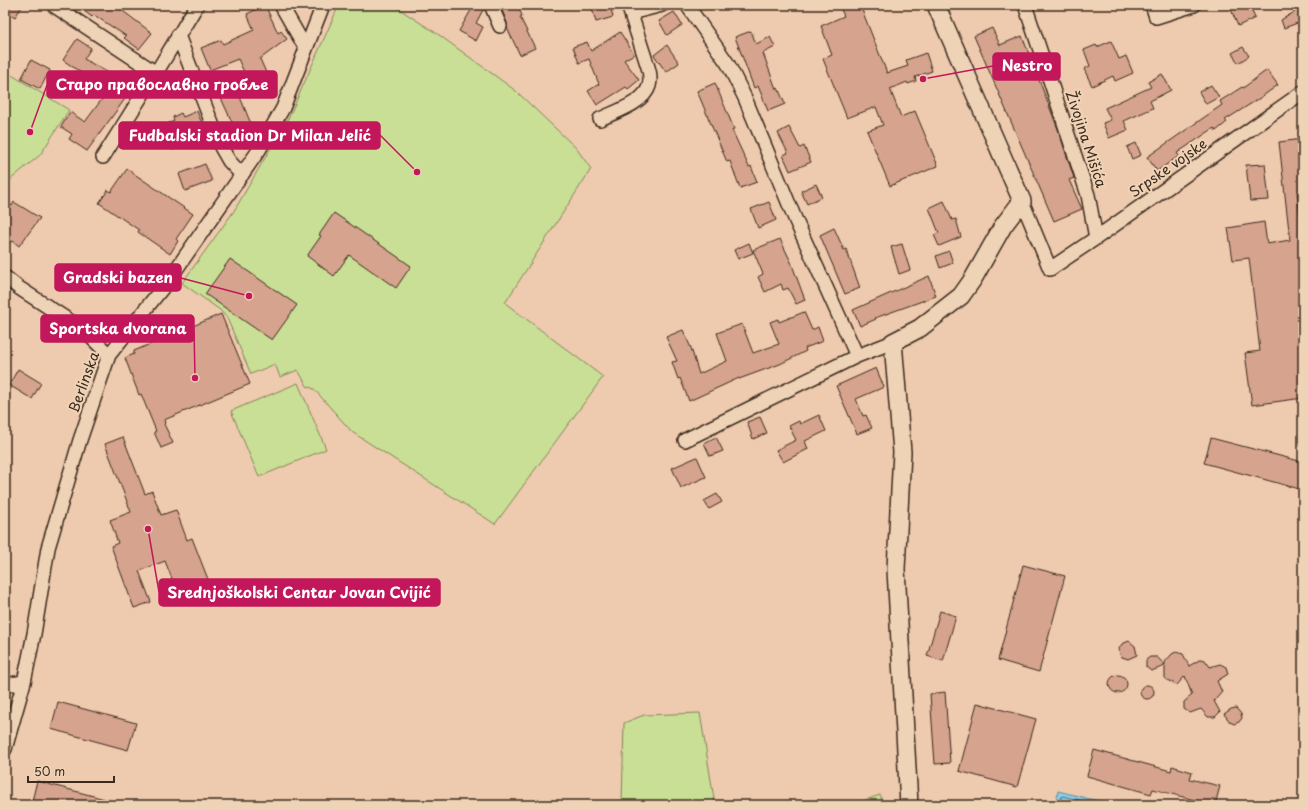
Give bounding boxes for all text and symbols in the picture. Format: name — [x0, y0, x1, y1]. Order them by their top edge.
callout: Nestro — [993, 53, 1060, 80]
text: Nestro — [1002, 53, 1053, 76]
callout: Старо православно гробље — [47, 71, 277, 98]
text: Старо православно гробље — [56, 72, 268, 95]
street label: Živojina Mišića — [1061, 87, 1112, 190]
callout: Fudbalski stadion Dr Milan Jelić — [119, 122, 380, 149]
text: Fudbalski stadion Dr Milan Jelić — [129, 123, 371, 146]
street label: Srpske vojske — [1125, 133, 1211, 202]
callout: Gradski bazen — [55, 264, 181, 291]
text: Gradski bazen — [63, 265, 173, 288]
callout: Sportska dvorana — [41, 315, 194, 342]
text: Sportska dvorana — [49, 316, 187, 339]
street label: Berlinska — [63, 348, 104, 415]
callout: Srednjoškolski Centar Jovan Cvijić — [159, 579, 440, 606]
text: Srednjoškolski Centar Jovan Cvijić — [167, 580, 431, 603]
scale bar — [28, 758, 114, 784]
text: 50 m — [34, 762, 65, 780]

